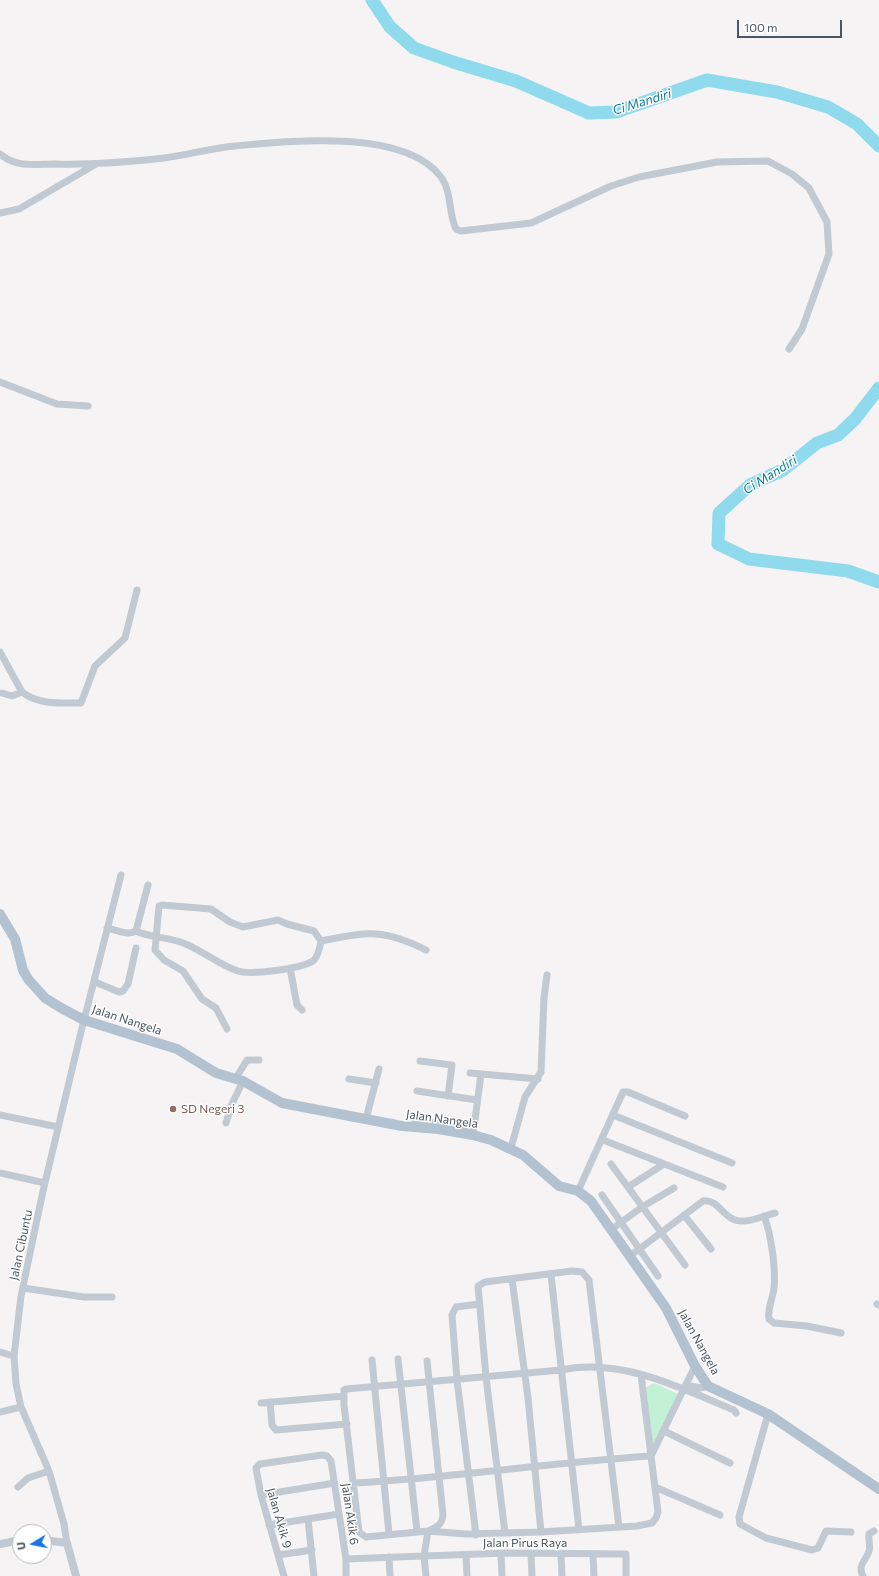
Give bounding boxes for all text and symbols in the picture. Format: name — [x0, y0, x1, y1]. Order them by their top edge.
scale bar — [739, 12, 844, 38]
text: 100 m — [744, 20, 778, 34]
water label: Ci Mandiri — [611, 86, 673, 118]
water label: Ci Mandiri — [740, 452, 800, 498]
street label: Jalan Nangela — [90, 1002, 164, 1038]
place label: SD Negeri 3 — [181, 1102, 244, 1116]
marker: SD Negeri 3 — [168, 1104, 178, 1114]
street label: Jalan Nangela — [405, 1107, 479, 1131]
street label: Jalan Cibuntu — [6, 1208, 36, 1282]
street label: Jalan Nangela — [675, 1307, 723, 1377]
street label: Jalan Akik 6 — [339, 1482, 361, 1546]
street label: Jalan Akik 9 — [264, 1486, 294, 1550]
north arrow — [12, 1524, 52, 1564]
street label: Jalan Pirus Raya — [483, 1536, 567, 1550]
text: U — [14, 1541, 28, 1551]

